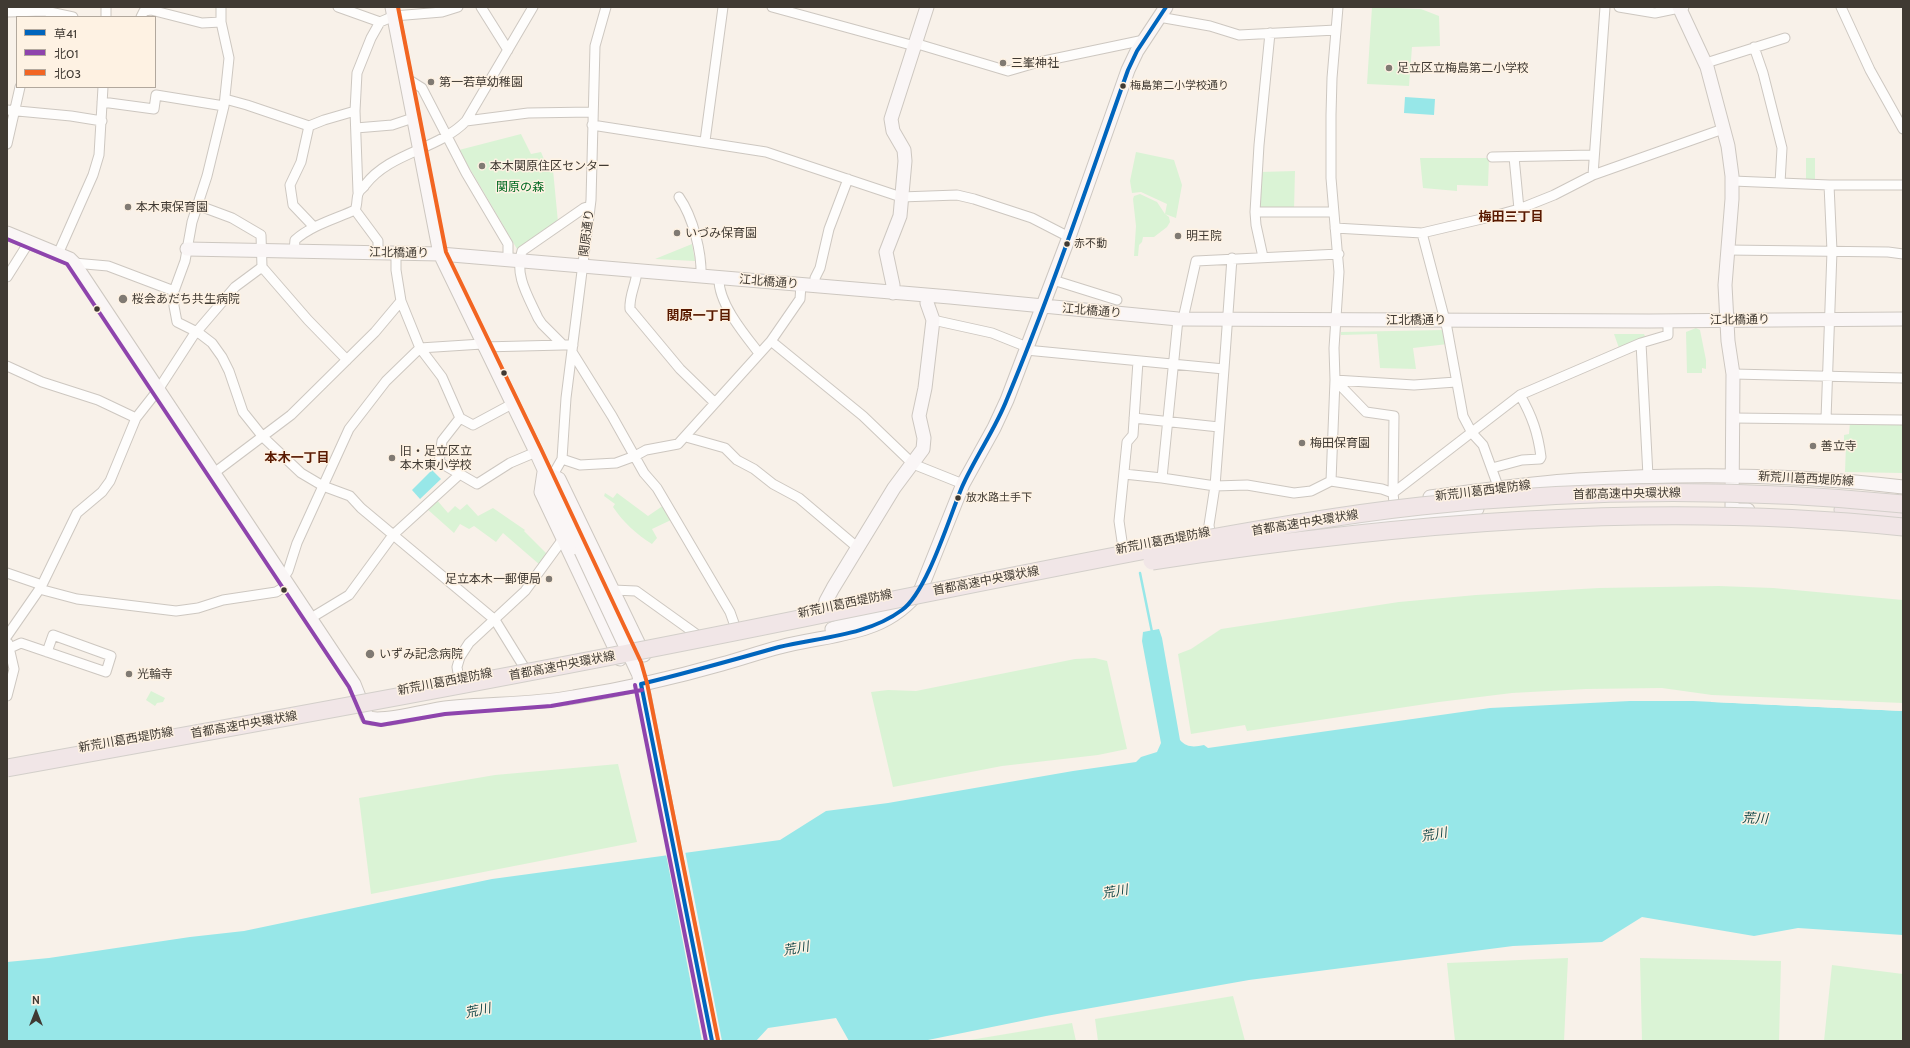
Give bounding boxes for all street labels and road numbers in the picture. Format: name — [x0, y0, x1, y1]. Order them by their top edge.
street label: 関原通り — [577, 208, 597, 258]
street label: 江北橋通り — [369, 245, 429, 261]
street label: 江北橋通り — [738, 272, 800, 292]
street label: 江北橋通り — [1061, 301, 1123, 321]
street label: 江北橋通り — [1710, 312, 1770, 328]
street label: 江北橋通り — [1386, 313, 1446, 327]
street label: 新荒川葛西堤防線 — [1758, 469, 1854, 489]
street label: 新荒川葛西堤防線 — [1434, 478, 1532, 504]
street label: 首都高速中央環状線 — [1573, 486, 1681, 502]
street label: 首都高速中央環状線 — [1251, 507, 1359, 539]
street label: 新荒川葛西堤防線 — [1115, 525, 1211, 557]
street label: 首都高速中央環状線 — [932, 564, 1040, 598]
street label: 新荒川葛西堤防線 — [797, 587, 893, 621]
street label: 首都高速中央環状線 — [508, 649, 616, 683]
street label: 新荒川葛西堤防線 — [397, 666, 493, 698]
street label: 首都高速中央環状線 — [190, 709, 298, 741]
street label: 新荒川葛西堤防線 — [77, 725, 175, 755]

